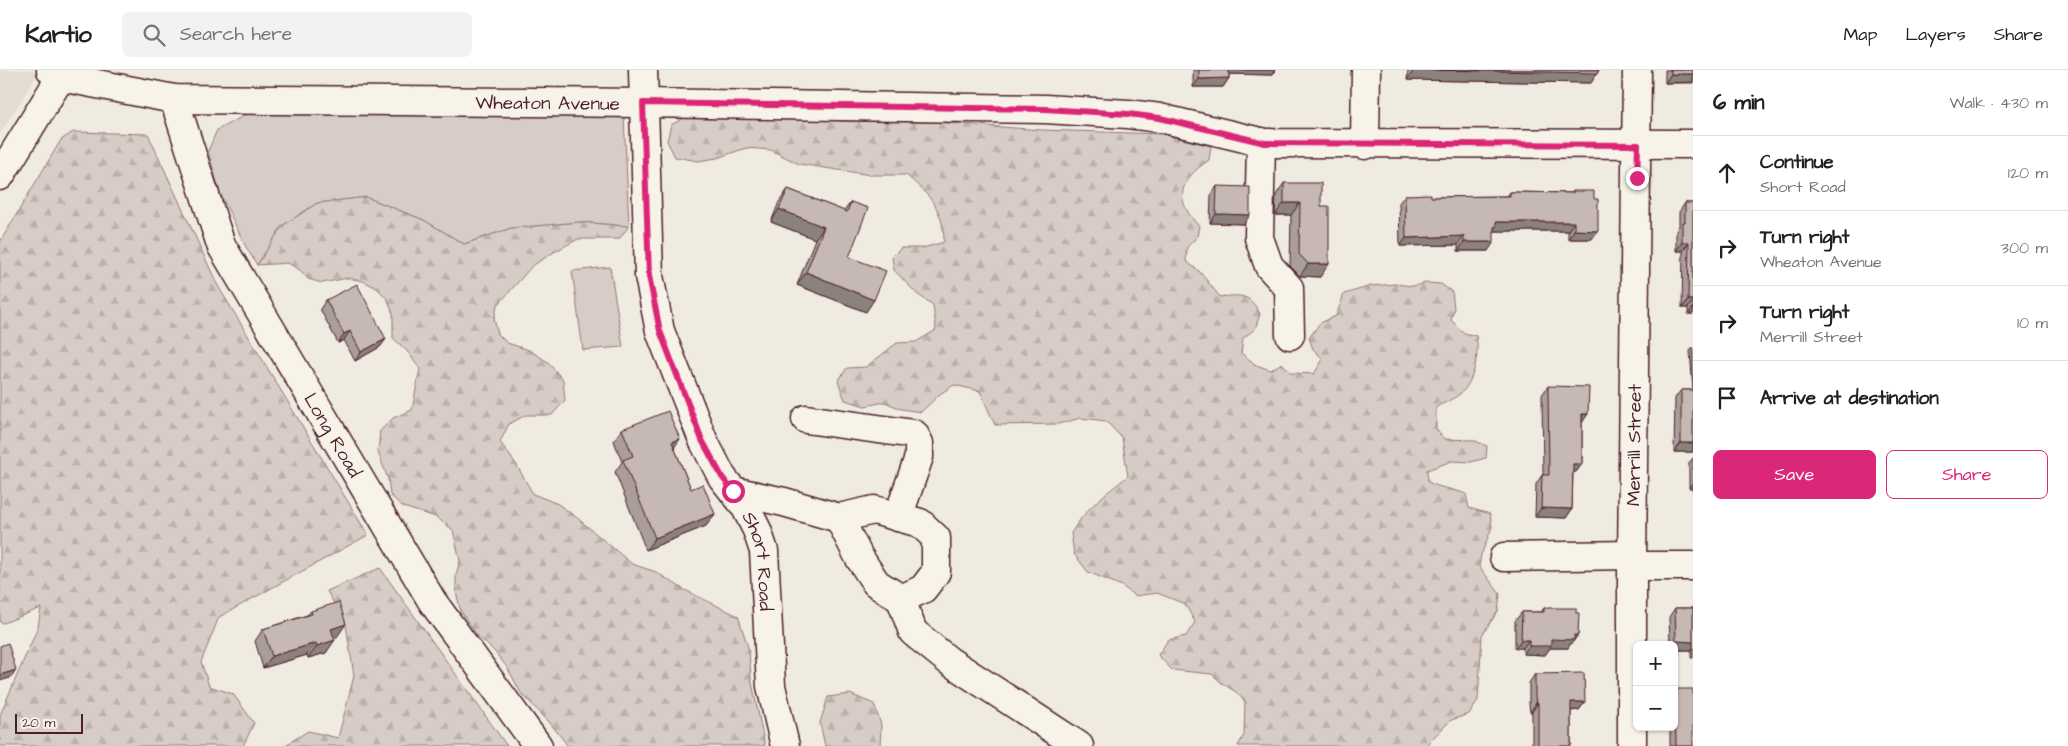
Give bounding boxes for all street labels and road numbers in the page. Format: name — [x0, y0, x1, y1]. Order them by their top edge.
street label: Wheaton Avenue — [475, 90, 620, 118]
street label: Merrill Street — [1621, 384, 1649, 506]
street label: Long Road — [297, 388, 368, 483]
street label: Short Road — [735, 507, 779, 612]

